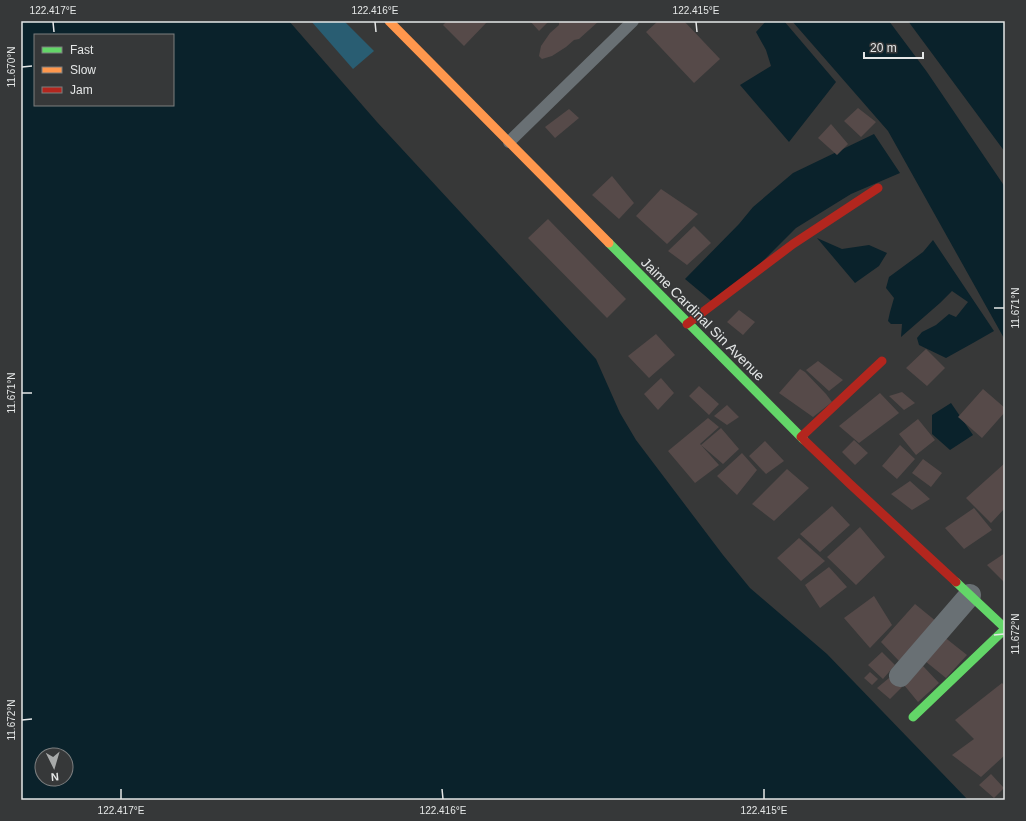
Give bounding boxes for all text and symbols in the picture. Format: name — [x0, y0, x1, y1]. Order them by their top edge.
text: 122.417°E — [30, 5, 77, 16]
text: 122.416°E — [352, 5, 399, 16]
text: 122.415°E — [673, 5, 720, 16]
legend — [34, 34, 174, 106]
scale bar — [864, 34, 923, 60]
text: 20 m — [870, 41, 897, 55]
text: Fast — [70, 43, 94, 57]
text: 11.670°N — [6, 46, 17, 88]
text: Slow — [70, 63, 96, 77]
text: Jam — [70, 83, 93, 97]
street label: Jaime Cardinal Sin Avenue — [638, 254, 768, 384]
text: 11.671°N — [1010, 287, 1021, 329]
text: 11.671°N — [6, 372, 17, 414]
text: 11.672°N — [1010, 613, 1021, 655]
text: 11.672°N — [6, 699, 17, 741]
north arrow — [34, 747, 74, 787]
text: N — [50, 771, 59, 783]
text: 122.417°E — [98, 805, 145, 816]
text: 122.416°E — [420, 805, 467, 816]
text: 122.415°E — [741, 805, 788, 816]

